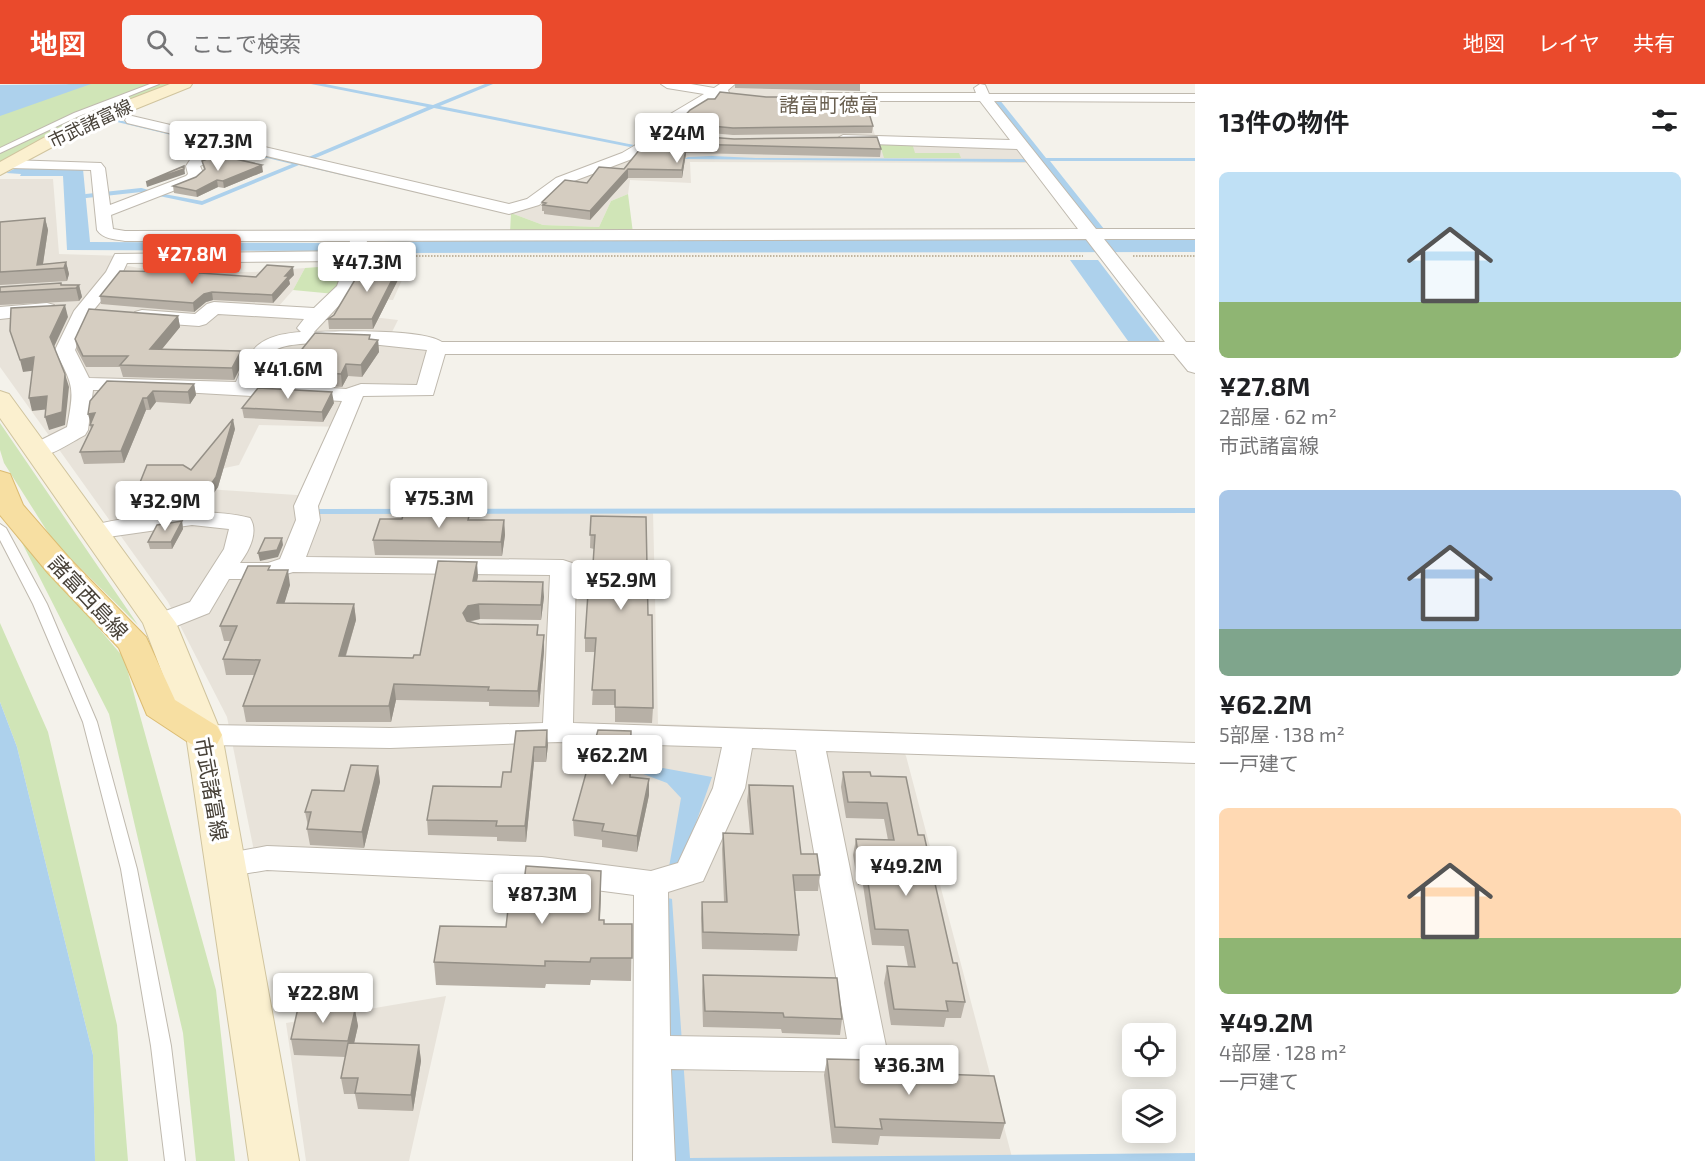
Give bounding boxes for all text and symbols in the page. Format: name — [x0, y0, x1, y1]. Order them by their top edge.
search box — [122, 15, 542, 69]
text: 地図 — [30, 26, 86, 60]
icon: search — [143, 26, 176, 59]
text: ここで検索 — [191, 30, 301, 56]
text: 地図 — [1463, 30, 1505, 55]
text: レイヤ — [1538, 30, 1600, 55]
text: 共有 — [1633, 30, 1675, 55]
district label: 諸富町徳富 — [779, 92, 879, 116]
street label: 市武諸富線 — [45, 94, 135, 152]
icon: filters — [1648, 104, 1681, 137]
text: 13件の物件 — [1219, 106, 1349, 137]
pin: ¥24M — [641, 113, 713, 164]
text: ¥24M — [649, 120, 705, 144]
pin: ¥27.3M — [169, 121, 267, 172]
text: ¥27.3M — [183, 128, 253, 152]
icon: home — [1396, 211, 1504, 319]
pin: ¥27.8M — [143, 234, 241, 285]
text: ¥27.8M — [157, 241, 227, 265]
pin: ¥47.3M — [318, 242, 416, 293]
text: ¥47.3M — [332, 249, 402, 273]
pin: ¥41.6M — [239, 349, 337, 400]
text: ¥41.6M — [253, 356, 323, 380]
text: ¥27.8M — [1219, 370, 1310, 401]
text: 2部屋 · 62 m² — [1219, 404, 1337, 428]
text: 市武諸富線 — [1219, 433, 1319, 457]
pin: ¥75.3M — [390, 478, 488, 529]
pin: ¥32.9M — [116, 481, 214, 532]
text: ¥75.3M — [404, 485, 474, 509]
text: ¥32.9M — [129, 488, 201, 512]
icon: home — [1396, 529, 1504, 637]
street label: 諸富西島線 — [44, 550, 134, 644]
pin: ¥52.9M — [572, 560, 670, 611]
text: ¥52.9M — [586, 567, 656, 591]
text: ¥62.2M — [1219, 688, 1312, 719]
text: 5部屋 · 138 m² — [1219, 722, 1345, 746]
street label: 市武諸富線 — [191, 735, 233, 843]
pin: ¥62.2M — [563, 735, 661, 786]
text: ¥62.2M — [576, 742, 648, 766]
text: 一戸建て — [1219, 751, 1299, 775]
pin: ¥49.2M — [857, 846, 955, 897]
icon: home — [1396, 847, 1504, 955]
text: ¥49.2M — [870, 853, 942, 877]
pin: ¥87.3M — [493, 874, 591, 925]
text: ¥87.3M — [507, 881, 577, 905]
pin: ¥22.8M — [274, 973, 372, 1024]
text: ¥22.8M — [287, 980, 359, 1004]
text: ¥49.2M — [1219, 1006, 1313, 1037]
map controls — [1122, 1023, 1176, 1143]
button: locate — [1122, 1023, 1176, 1077]
text: 4部屋 · 128 m² — [1219, 1040, 1347, 1064]
pin: ¥36.3M — [860, 1045, 958, 1096]
text: ¥36.3M — [874, 1052, 944, 1076]
text: 一戸建て — [1219, 1069, 1299, 1093]
button: layers — [1122, 1089, 1176, 1143]

